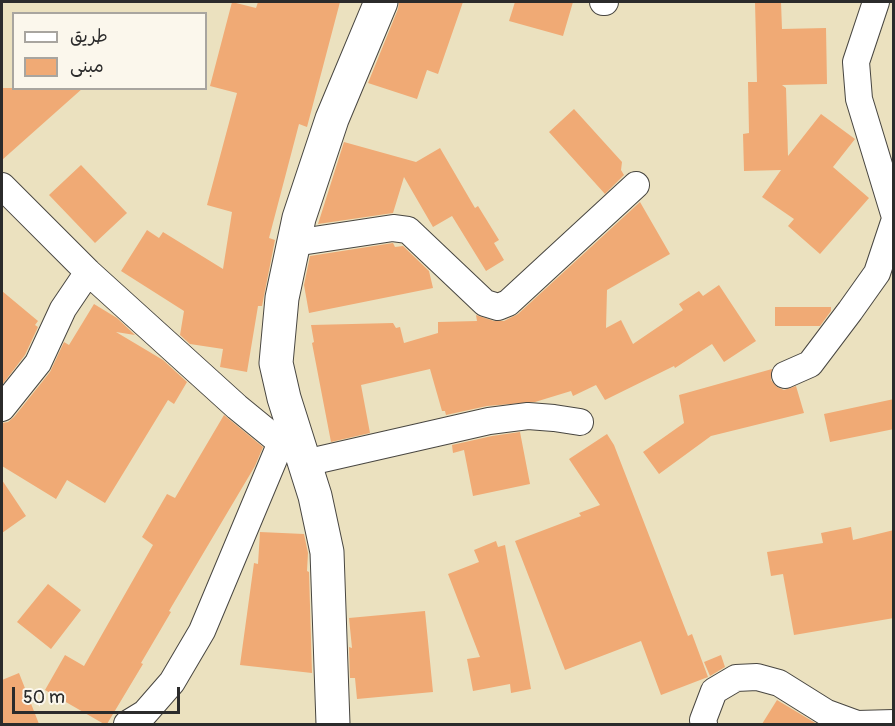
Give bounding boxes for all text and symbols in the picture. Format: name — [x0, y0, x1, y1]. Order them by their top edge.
legend — [12, 12, 207, 90]
text: طريق — [70, 25, 108, 48]
text: مبنى — [70, 55, 104, 78]
scale bar — [15, 675, 183, 713]
text: 50 m — [23, 686, 65, 709]

